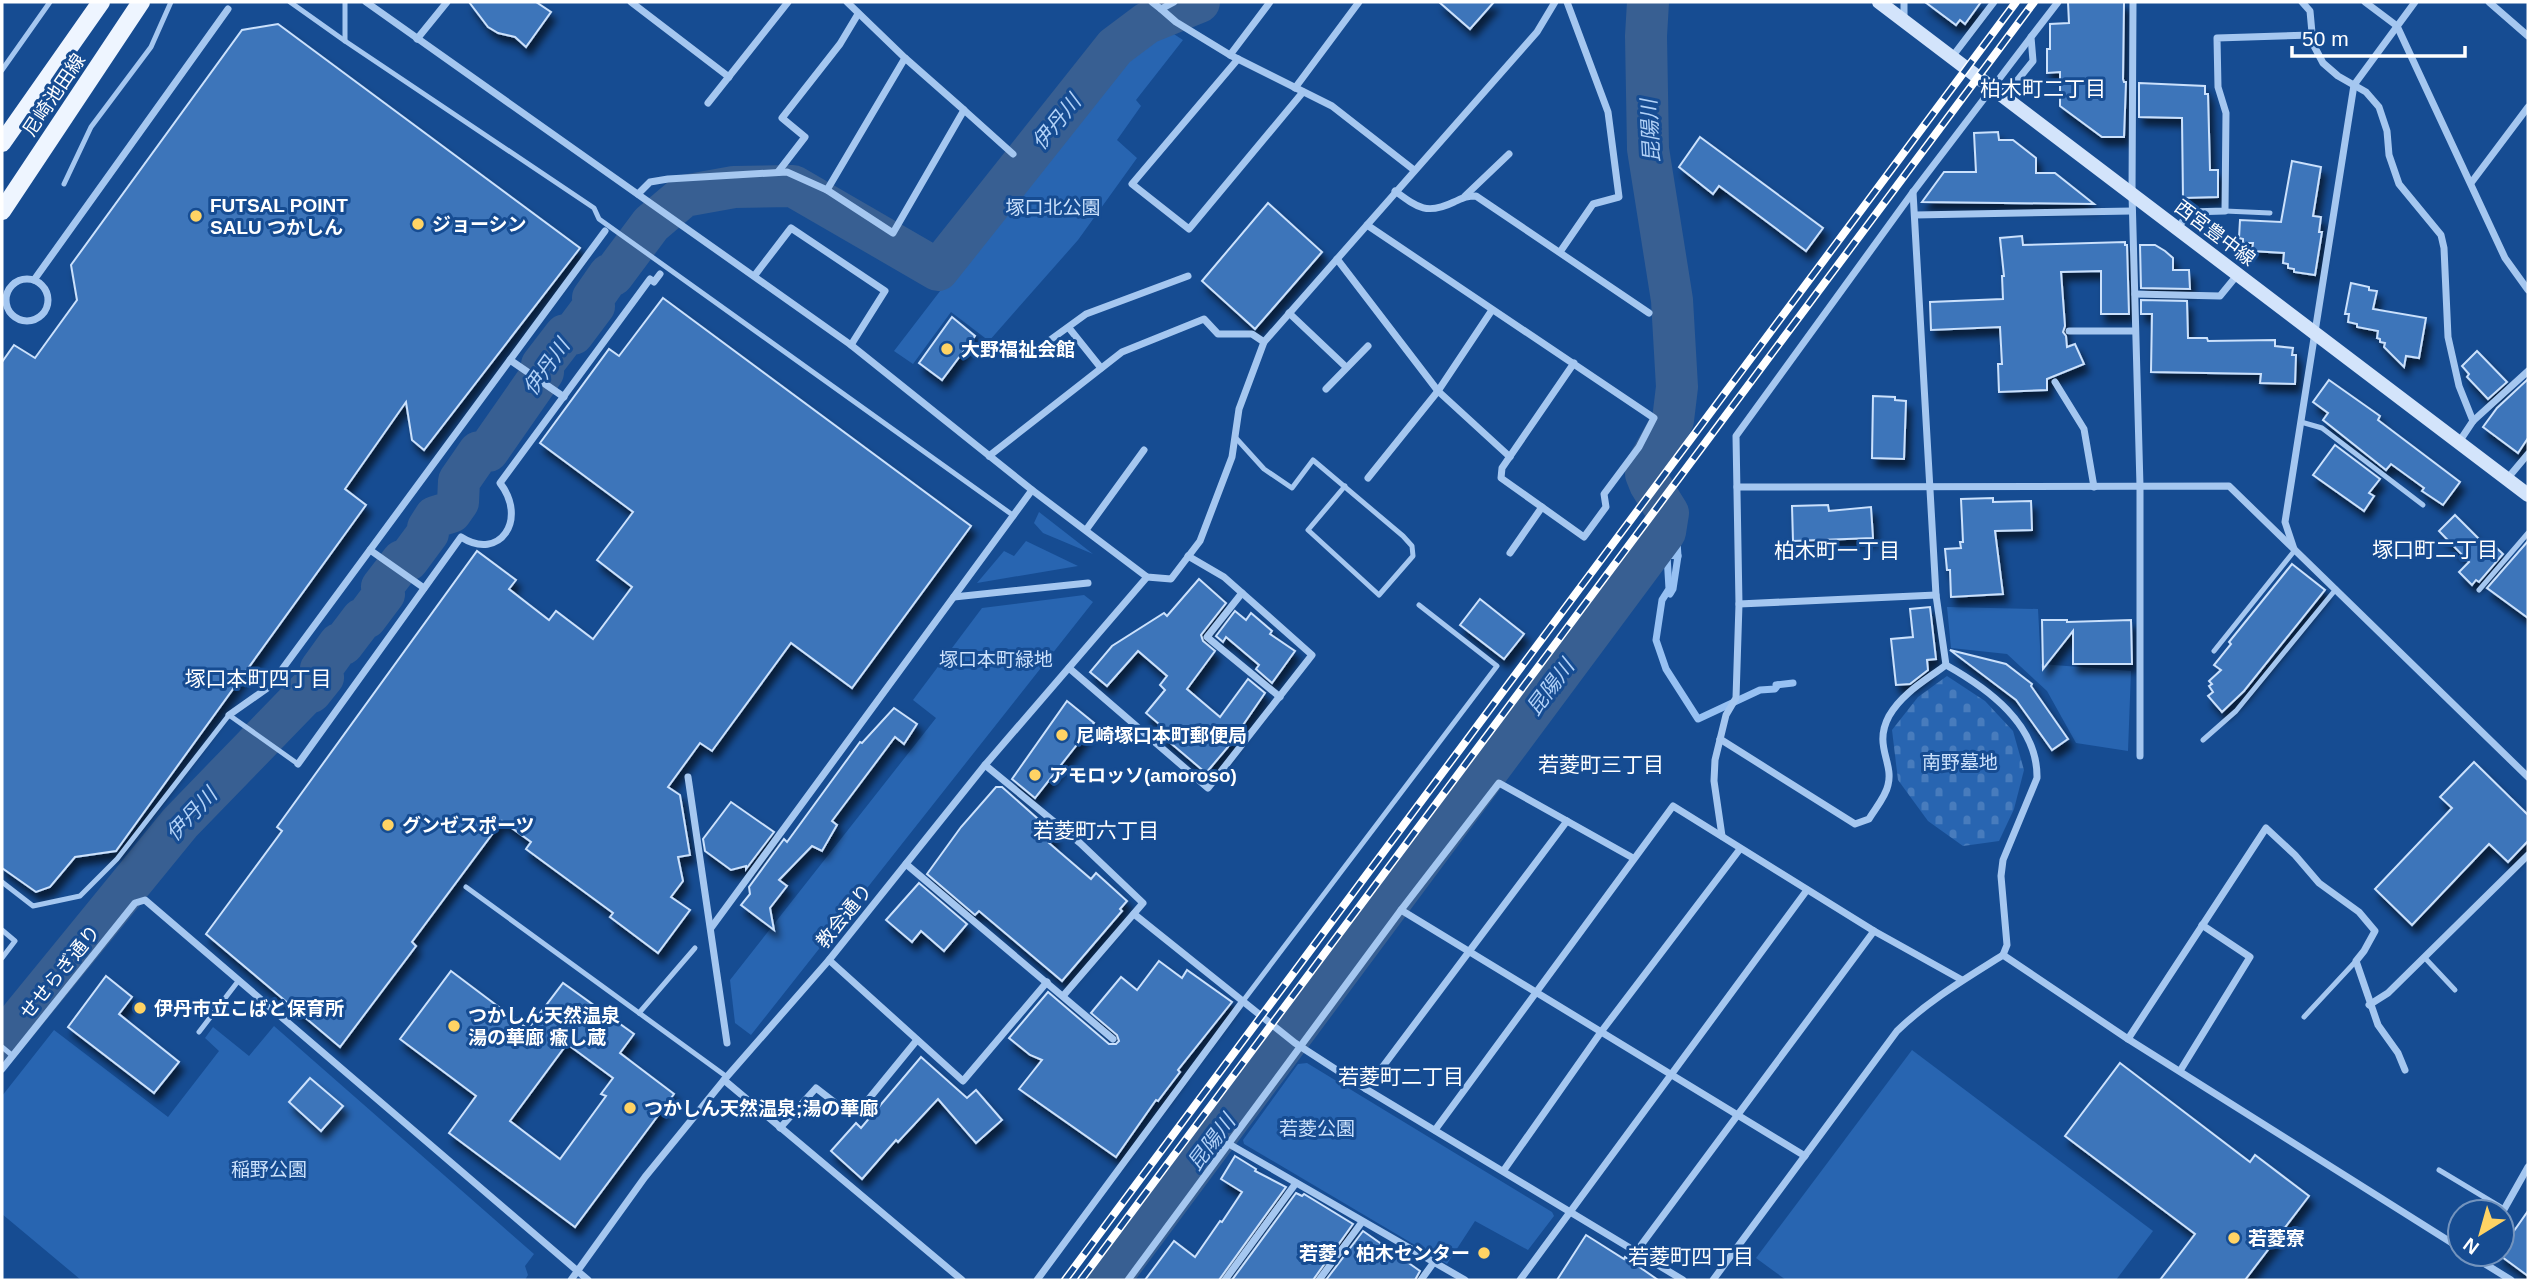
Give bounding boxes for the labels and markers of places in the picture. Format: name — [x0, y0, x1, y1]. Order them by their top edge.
place label: FUTSAL POINT SALU つかしん — [210, 195, 348, 238]
marker: FUTSAL POINT SALU つかしん — [188, 208, 204, 224]
place label: ジョーシン — [432, 214, 527, 235]
marker: ジョーシン — [410, 216, 426, 232]
place label: 大野福祉会館 — [961, 339, 1075, 360]
marker: 大野福祉会館 — [939, 341, 955, 357]
place label: 尼崎塚口本町郵便局 — [1076, 725, 1247, 746]
marker: 尼崎塚口本町郵便局 — [1054, 727, 1070, 743]
place label: アモロッソ(amoroso) — [1049, 765, 1237, 786]
marker: アモロッソ(amoroso) — [1027, 767, 1043, 783]
place label: グンゼスポーツ — [402, 815, 535, 836]
marker: グンゼスポーツ — [380, 817, 396, 833]
place label: 伊丹市立こばと保育所 — [154, 998, 344, 1019]
marker: 伊丹市立こばと保育所 — [132, 1000, 148, 1016]
place label: つかしん天然温泉 湯の華廊 瘉し蔵 — [468, 1005, 620, 1048]
marker: つかしん天然温泉 湯の華廊 瘉し蔵 — [446, 1018, 462, 1034]
place label: つかしん天然温泉;湯の華廊 — [644, 1098, 878, 1119]
marker: つかしん天然温泉;湯の華廊 — [622, 1100, 638, 1116]
place label: 若菱寮 — [2248, 1228, 2305, 1249]
marker: 若菱寮 — [2226, 1230, 2242, 1246]
place label: 若菱・柏木センター — [1299, 1243, 1470, 1264]
marker: 若菱・柏木センター — [1476, 1245, 1492, 1261]

